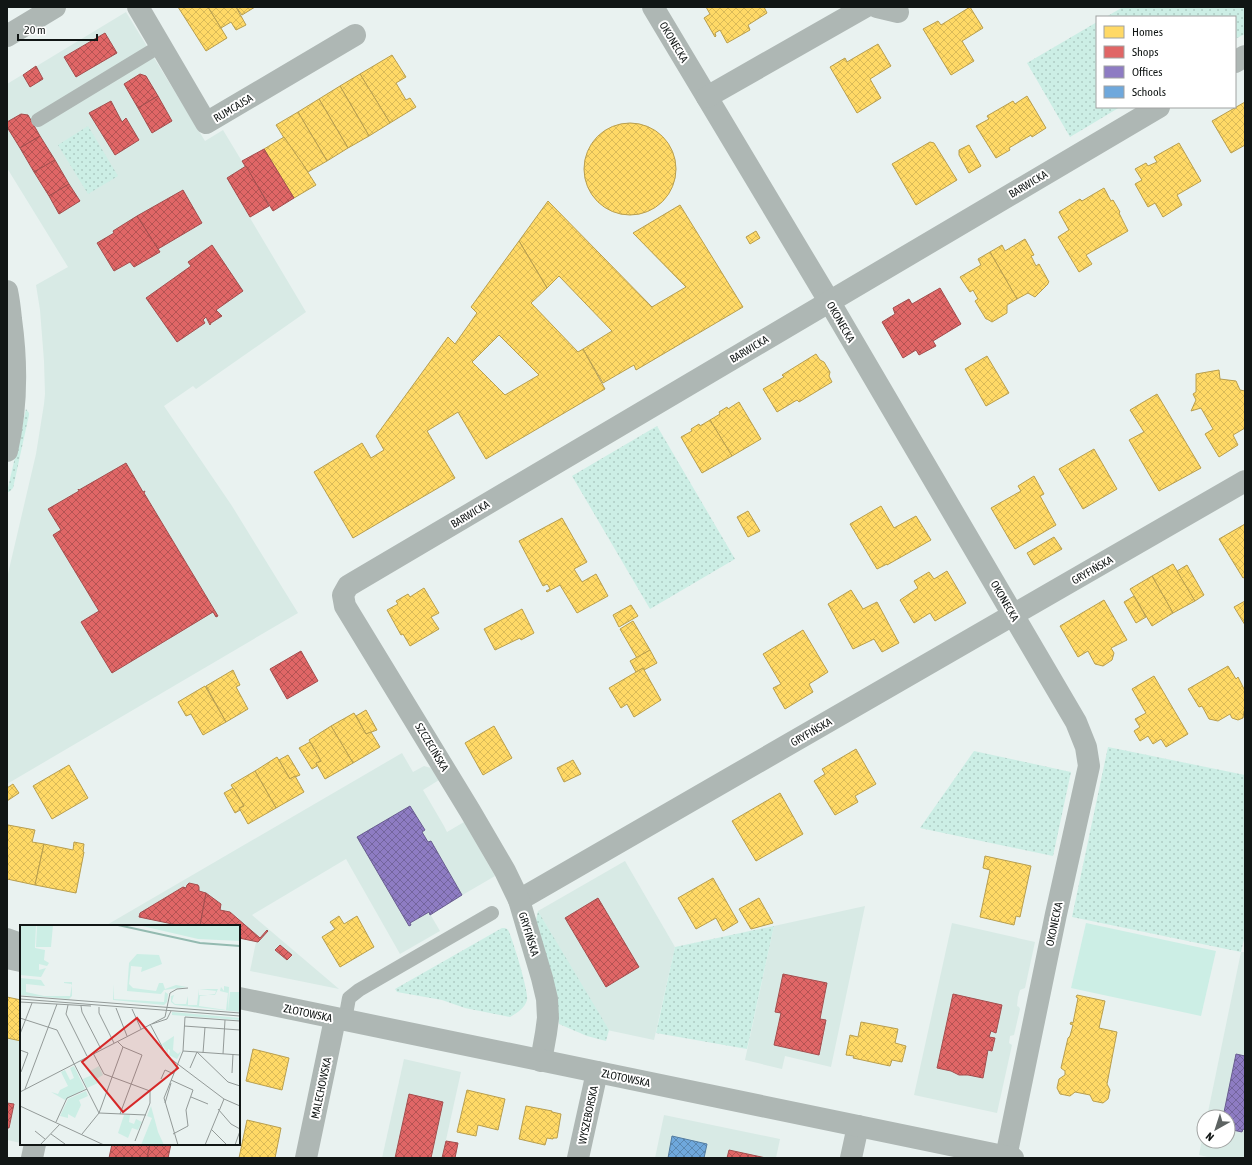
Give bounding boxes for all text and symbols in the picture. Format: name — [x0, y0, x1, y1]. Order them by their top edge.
scale bar — [18, 16, 97, 42]
legend — [1096, 16, 1236, 108]
street label: OKONECKA — [657, 20, 691, 65]
text: 20 m — [24, 23, 46, 37]
text: Homes — [1132, 25, 1163, 39]
text: Shops — [1132, 45, 1158, 59]
text: Offices — [1132, 65, 1162, 79]
text: Schools — [1132, 85, 1166, 99]
street label: RUMCAJSA — [211, 91, 255, 124]
street label: BARWICKA — [1007, 168, 1050, 200]
street label: OKONECKA — [825, 300, 858, 345]
street label: BARWICKA — [728, 333, 771, 365]
street label: BARWICKA — [449, 498, 492, 530]
street label: GRYFIŃSKA — [1069, 553, 1115, 587]
street label: OKONECKA — [989, 579, 1022, 624]
street label: GRYFIŃSKA — [788, 715, 834, 749]
street label: SZCZECIŃSKA — [413, 721, 451, 774]
street label: OKONECKA — [1043, 900, 1065, 947]
street label: GRYFIŃSKA — [517, 911, 542, 958]
inset map — [20, 925, 240, 1145]
street label: ZŁOTOWSKA — [283, 1002, 334, 1024]
street label: MALECHOWSKA — [309, 1055, 334, 1120]
street label: ZŁOTOWSKA — [601, 1067, 652, 1089]
street label: WYSZEBORSKA — [576, 1084, 600, 1145]
north arrow — [1196, 1109, 1236, 1149]
text: N — [1203, 1130, 1216, 1143]

